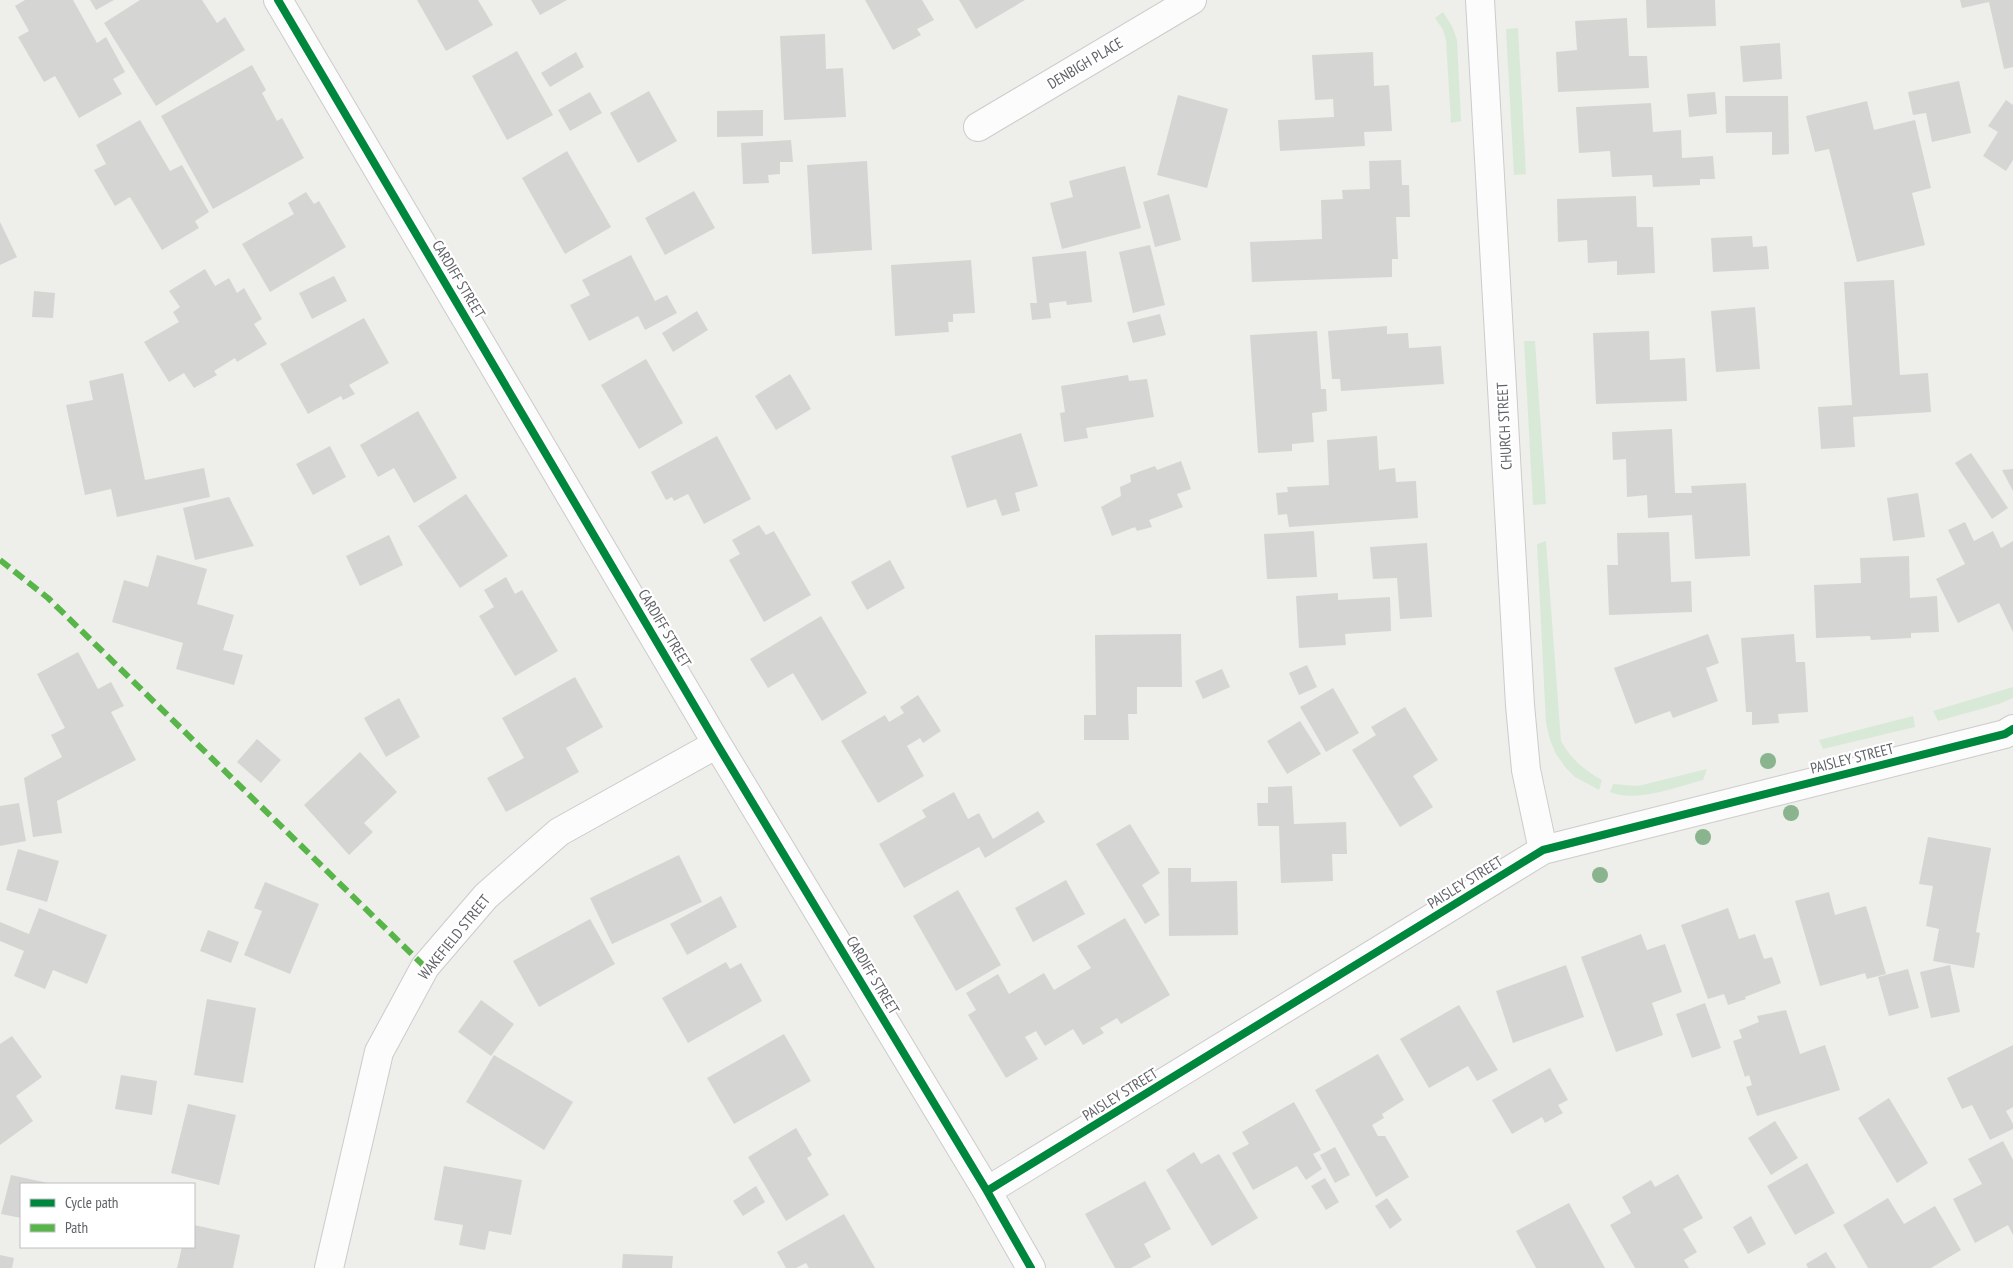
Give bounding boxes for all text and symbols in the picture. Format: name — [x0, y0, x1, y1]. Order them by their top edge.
street label: DENBIGH PLACE — [1044, 33, 1126, 93]
street label: CARDIFF STREET — [428, 237, 490, 322]
street label: CHURCH STREET — [1492, 382, 1516, 470]
street label: CARDIFF STREET — [634, 586, 696, 671]
street label: PAISLEY STREET — [1808, 738, 1896, 778]
street label: PAISLEY STREET — [1424, 851, 1506, 913]
street label: WAKEFIELD STREET — [414, 890, 494, 983]
street label: CARDIFF STREET — [842, 933, 904, 1018]
street label: PAISLEY STREET — [1079, 1063, 1161, 1125]
legend — [20, 1183, 195, 1248]
text: Cycle path — [65, 1193, 118, 1212]
text: Path — [65, 1218, 88, 1237]

